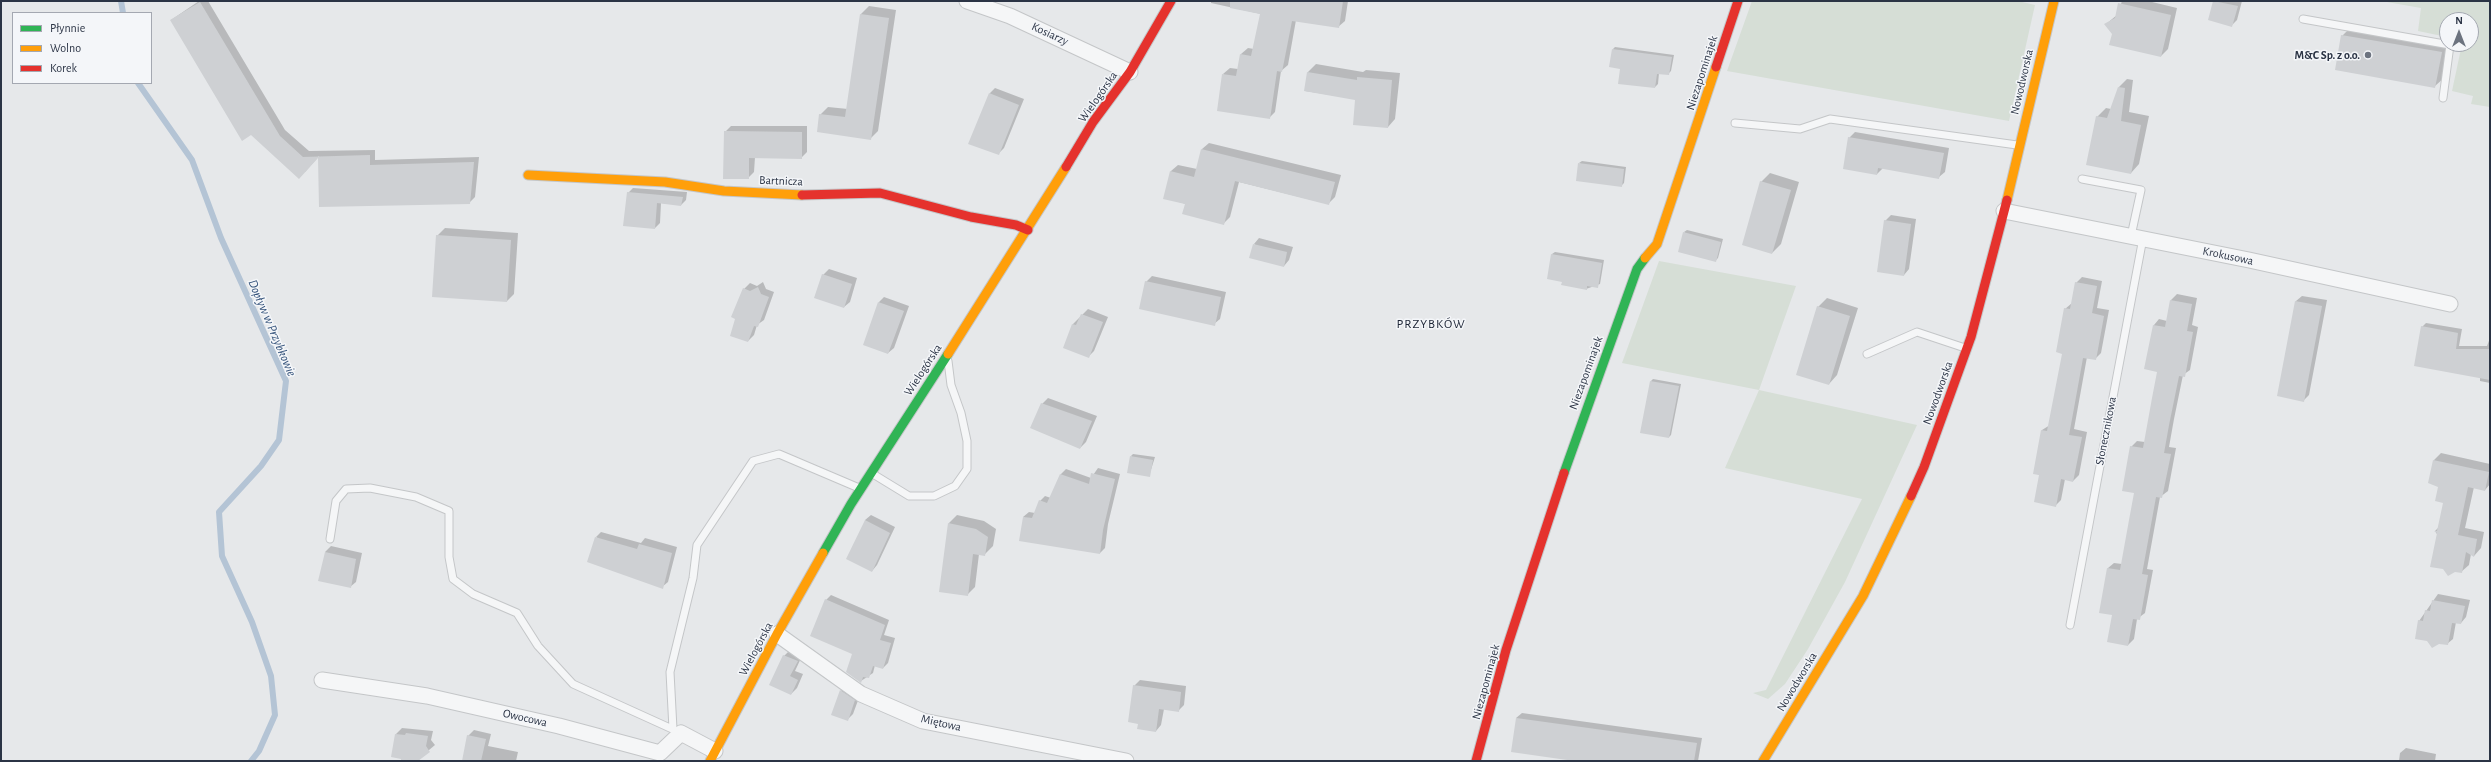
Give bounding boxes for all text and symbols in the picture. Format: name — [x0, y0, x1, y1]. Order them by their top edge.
legend — [12, 12, 152, 84]
north arrow — [2439, 12, 2479, 52]
text: N — [2455, 15, 2463, 26]
street label: Kosiarzy — [1029, 19, 1071, 49]
text: Płynnie — [50, 22, 85, 34]
street label: Niezapominajek — [1683, 34, 1721, 112]
text: Wolno — [50, 42, 81, 54]
street label: Nowodworska — [2008, 48, 2036, 116]
place label: M&C Sp. z o.o. — [2295, 48, 2360, 62]
marker: M&C Sp. z o.o. — [2363, 50, 2373, 60]
text: Korek — [50, 62, 77, 74]
street label: Wielogórska — [1075, 69, 1121, 125]
street label: Bartnicza — [759, 173, 803, 189]
street label: Krokusowa — [2201, 244, 2255, 268]
water label: Dopływ w Przybkowie — [245, 277, 299, 379]
district label: PRZYBKÓW — [1396, 316, 1466, 332]
street label: Niezapominajek — [1566, 334, 1606, 412]
street label: Wielogórska — [901, 341, 945, 399]
street label: Nowodworska — [1920, 359, 1956, 427]
street label: Słonecznikowa — [2092, 396, 2120, 466]
street label: Wielogórska — [736, 620, 776, 678]
street label: Niezapominajek — [1469, 643, 1503, 721]
street label: Nowodworska — [1774, 650, 1820, 714]
street label: Owocowa — [501, 706, 549, 730]
street label: Miętowa — [920, 711, 962, 735]

